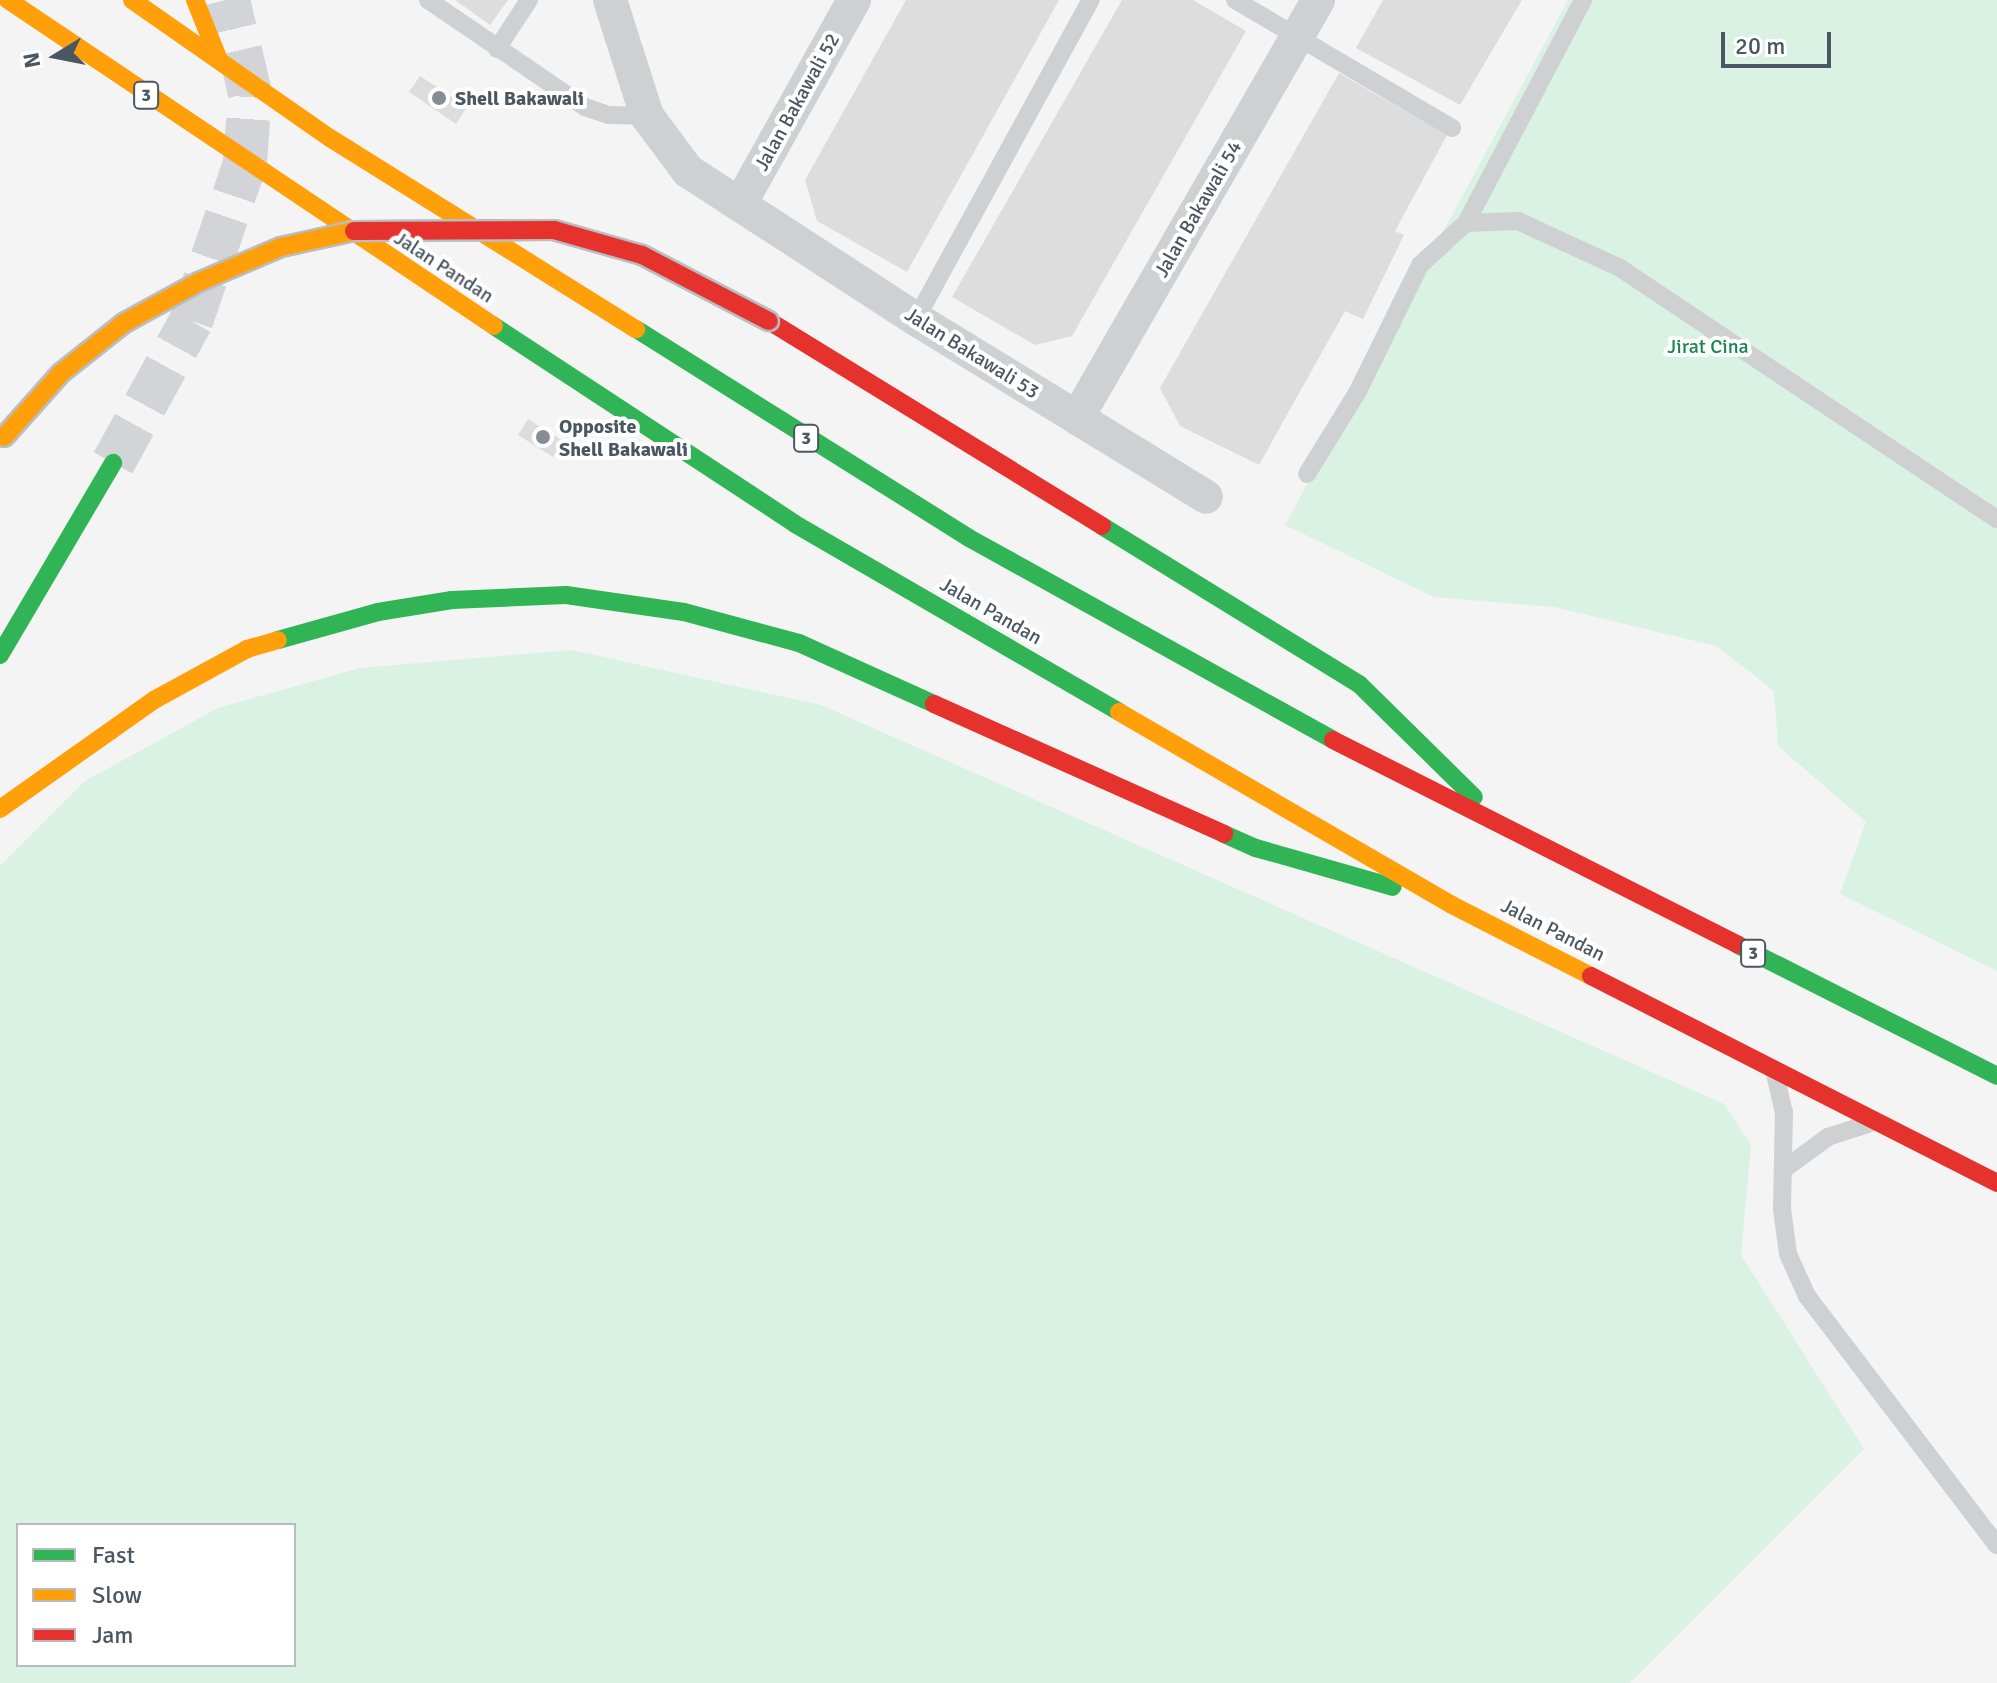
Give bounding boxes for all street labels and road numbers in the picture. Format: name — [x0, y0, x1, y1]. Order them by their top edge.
street label: Jalan Bakawali 52 — [749, 29, 845, 175]
road number: 3 — [132, 81, 160, 109]
street label: Jalan Bakawali 54 — [1149, 136, 1247, 282]
street label: Jalan Pandan — [390, 226, 498, 308]
street label: Jalan Bakawali 53 — [900, 302, 1044, 404]
road number: 3 — [792, 424, 820, 452]
street label: Jalan Pandan — [936, 572, 1046, 650]
street label: Jalan Pandan — [1497, 894, 1609, 966]
road number: 3 — [1739, 939, 1767, 967]

